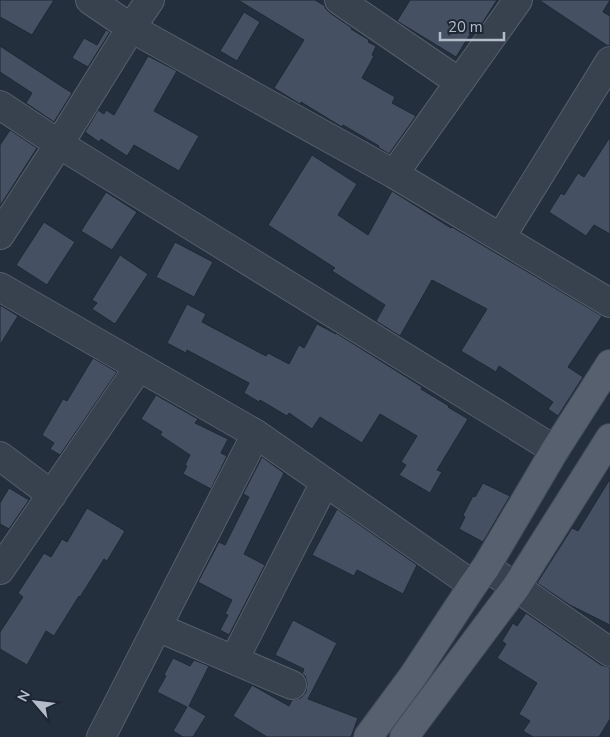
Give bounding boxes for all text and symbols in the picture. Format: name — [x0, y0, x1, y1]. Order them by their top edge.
scale bar — [440, 10, 504, 42]
text: 20 m — [448, 17, 483, 37]
north arrow — [10, 677, 60, 727]
text: N — [13, 687, 35, 705]

